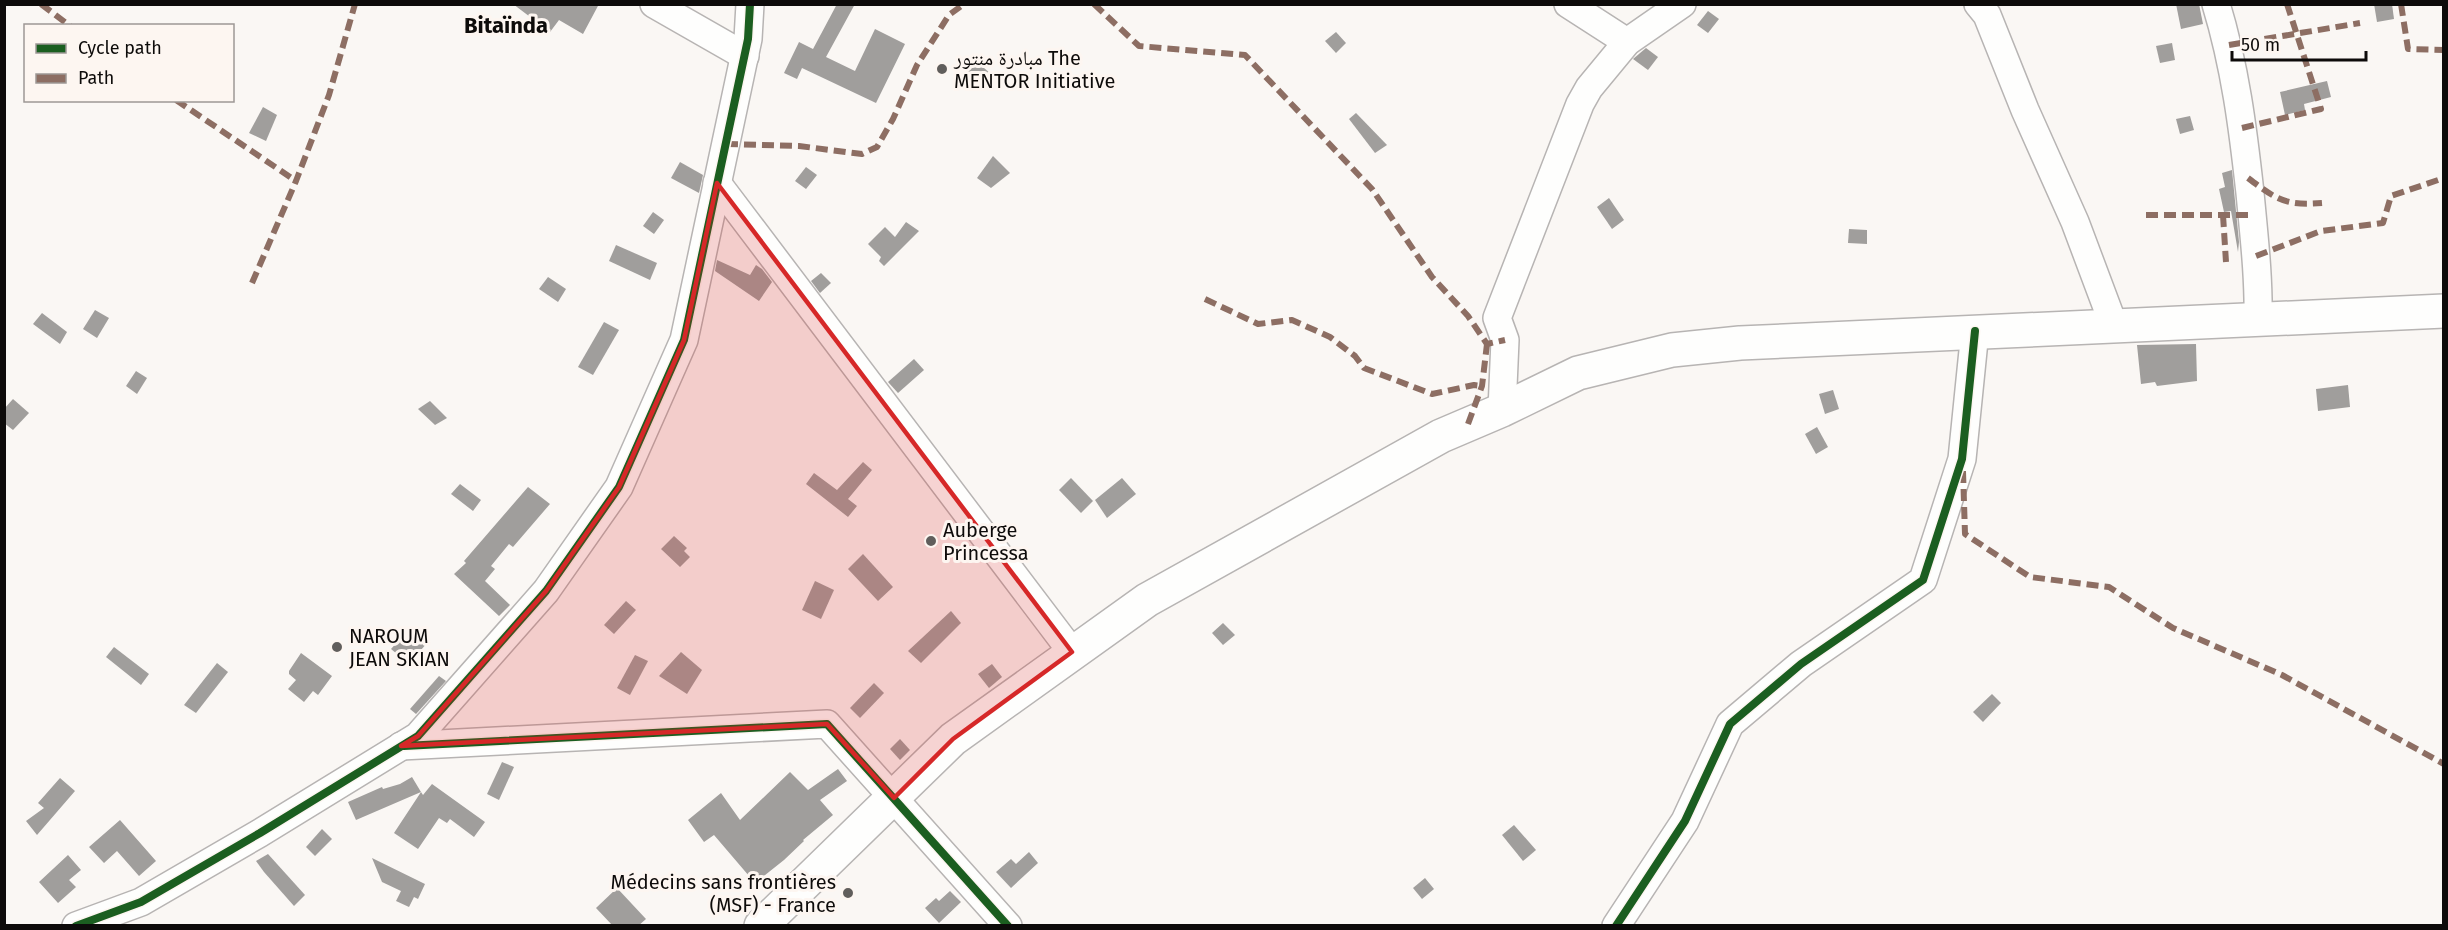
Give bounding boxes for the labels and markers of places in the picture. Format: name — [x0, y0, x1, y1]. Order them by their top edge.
place label: مبادرة منتور The MENTOR Initiative — [953, 46, 1115, 93]
marker: مبادرة منتور The MENTOR Initiative — [935, 62, 949, 76]
place label: Auberge Princessa — [943, 518, 1029, 565]
marker: Auberge Princessa — [924, 534, 938, 548]
place label: NAROUM JEAN SKIAN — [349, 624, 450, 671]
marker: NAROUM JEAN SKIAN — [330, 640, 344, 654]
place label: Médecins sans frontières (MSF) - France — [610, 870, 836, 917]
marker: Médecins sans frontières (MSF) - France — [841, 886, 855, 900]

